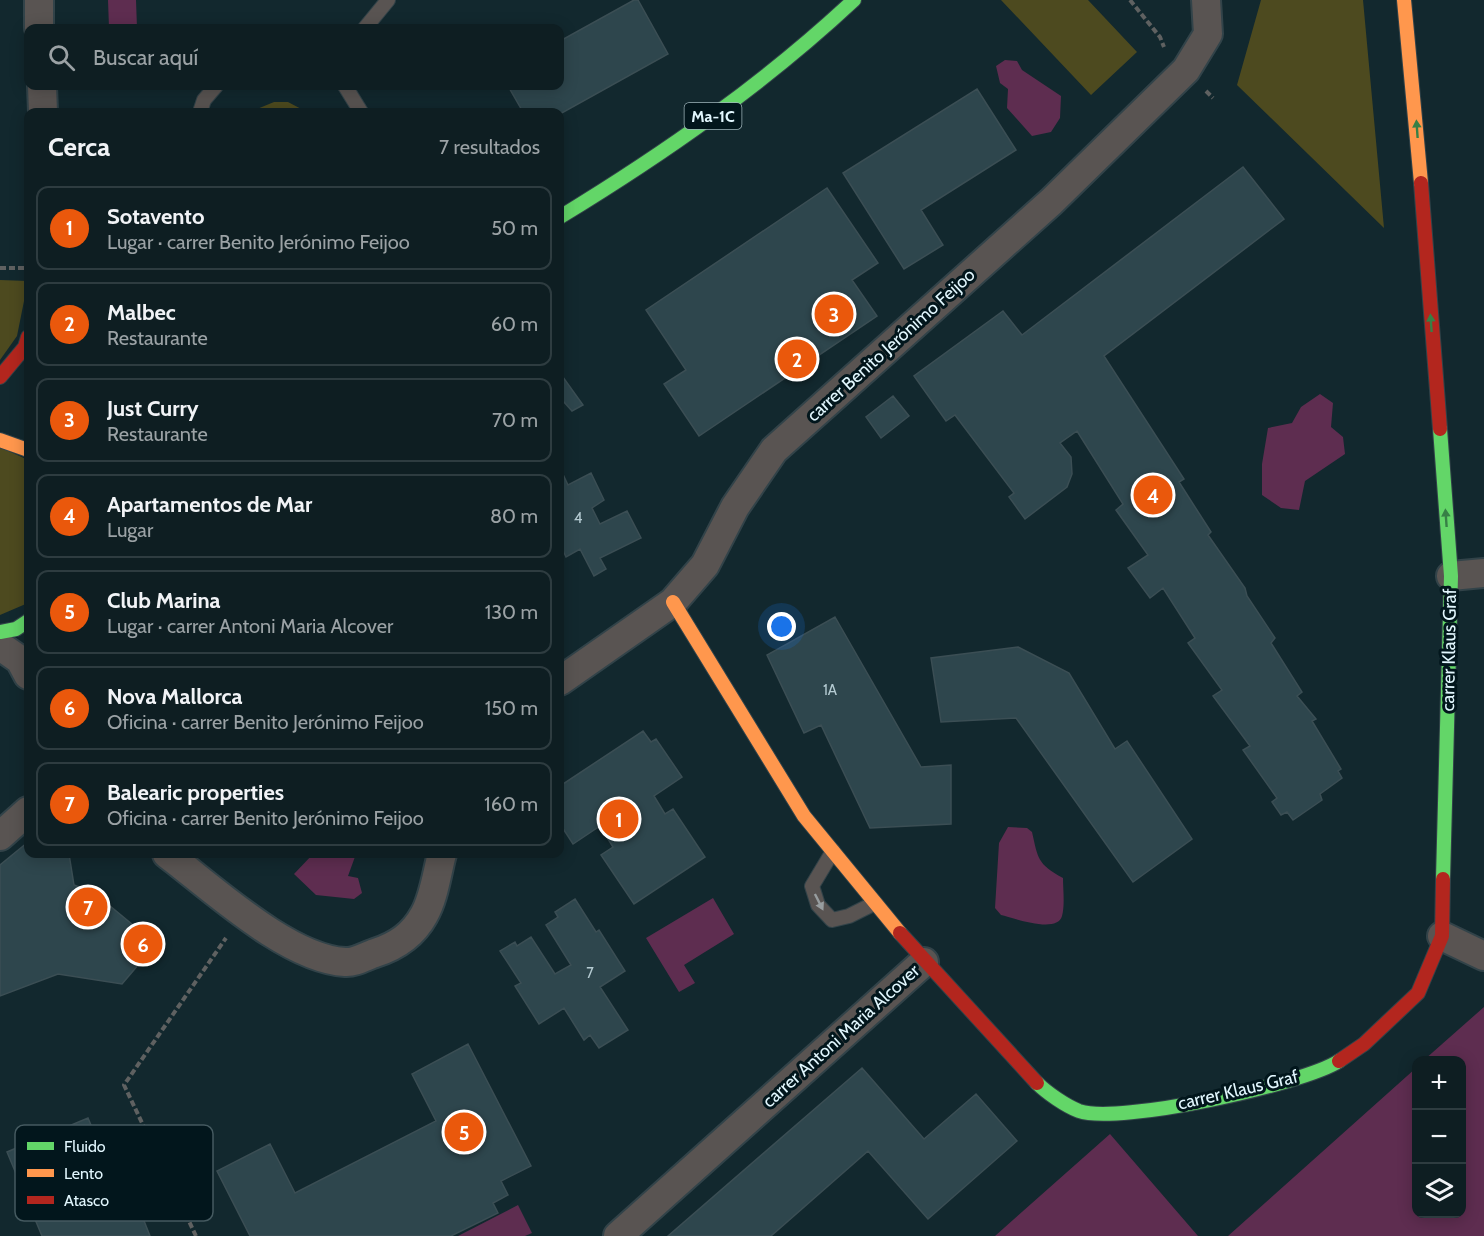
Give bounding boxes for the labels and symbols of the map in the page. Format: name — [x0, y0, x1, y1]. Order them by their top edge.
road number: Ma-1C — [684, 103, 742, 129]
one-way arrow — [1412, 119, 1422, 138]
street label: carrer Benito Jerónimo Feijoo — [802, 264, 980, 426]
pin: 3 — [814, 292, 854, 336]
one-way arrow — [1427, 314, 1436, 333]
pin: 2 — [778, 336, 816, 382]
pin: 4 — [1134, 472, 1172, 518]
one-way arrow — [1441, 508, 1451, 527]
house number: 4 — [574, 509, 583, 527]
street label: carrer Klaus Graf — [1437, 588, 1461, 712]
your location — [767, 612, 796, 641]
house number: 1A — [823, 681, 838, 699]
pin: 1 — [600, 796, 638, 842]
pin: 7 — [68, 884, 107, 930]
one-way arrow — [814, 893, 824, 911]
pin: 6 — [124, 922, 162, 966]
street label: carrer Antoni Maria Alcover — [758, 960, 924, 1112]
house number: 7 — [586, 964, 594, 982]
street label: carrer Klaus Graf — [1176, 1065, 1300, 1115]
pin: 5 — [444, 1110, 484, 1154]
legend — [15, 1125, 213, 1221]
text: Fluido — [64, 1137, 106, 1156]
text: Lento — [64, 1164, 103, 1183]
text: Atasco — [64, 1191, 109, 1210]

